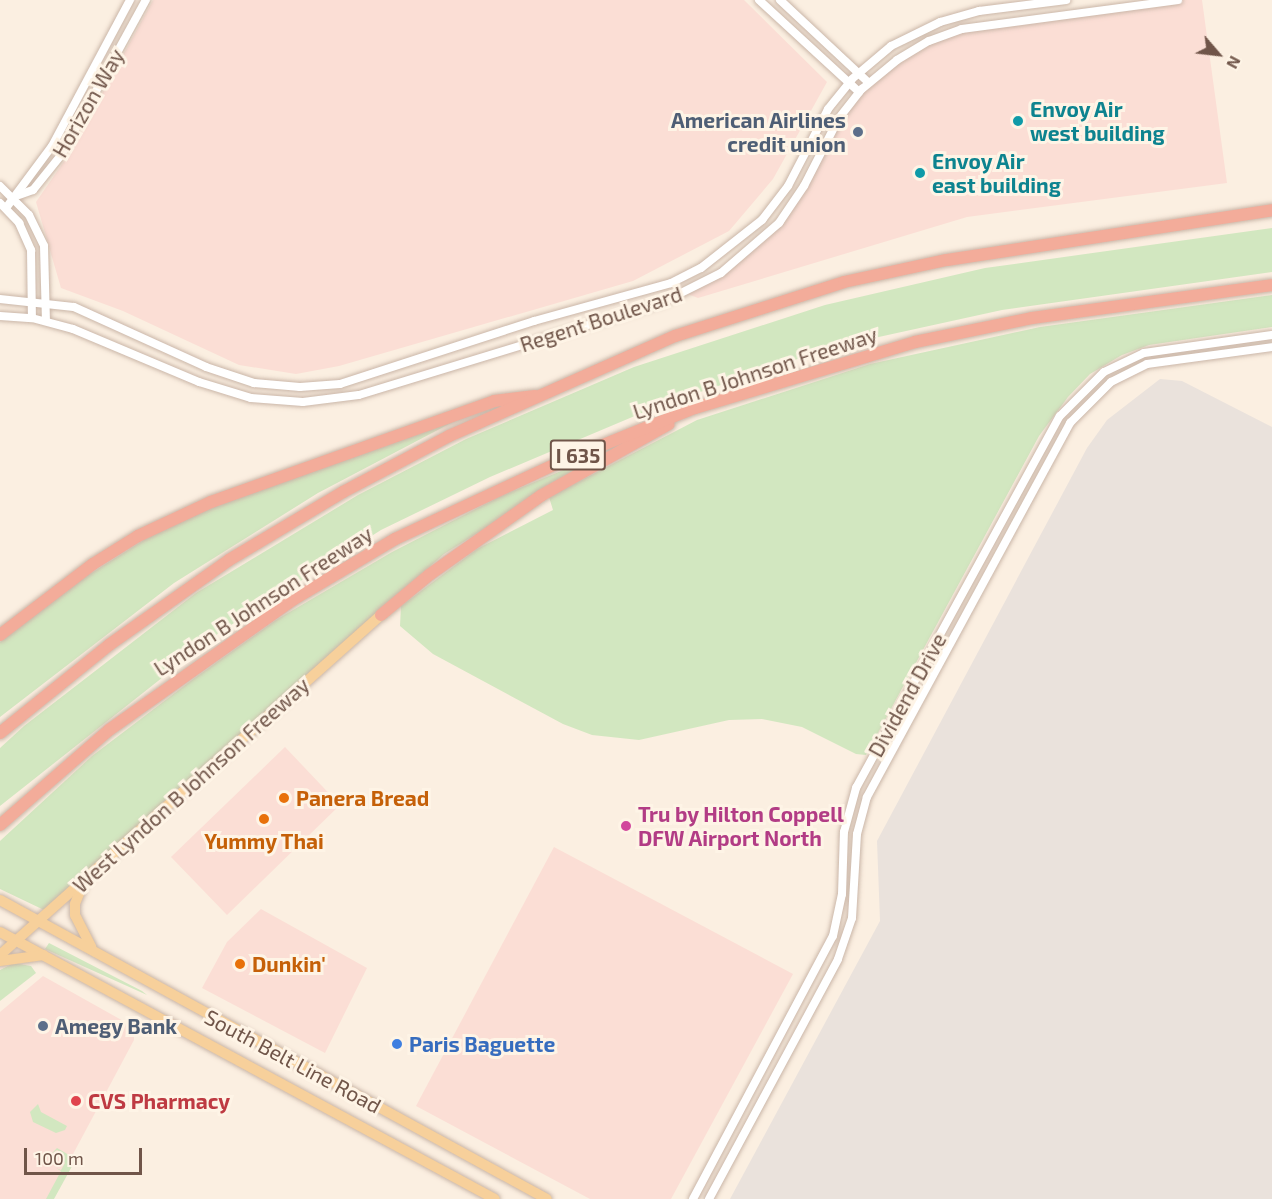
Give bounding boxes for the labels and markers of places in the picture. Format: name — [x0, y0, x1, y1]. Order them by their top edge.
place label: Envoy Air west building — [1030, 96, 1165, 146]
place label: American Airlines credit union — [671, 107, 846, 157]
marker: Envoy Air west building — [1011, 114, 1025, 128]
marker: American Airlines credit union — [851, 125, 865, 139]
place label: Envoy Air east building — [932, 148, 1061, 198]
marker: Envoy Air east building — [913, 166, 927, 180]
place label: Panera Bread — [296, 785, 429, 811]
marker: Panera Bread — [277, 791, 291, 805]
place label: Tru by Hilton Coppell DFW Airport North — [638, 801, 844, 851]
marker: Yummy Thai — [257, 812, 271, 826]
marker: Tru by Hilton Coppell DFW Airport North — [619, 819, 633, 833]
place label: Yummy Thai — [204, 828, 324, 854]
place label: Dunkin' — [252, 951, 326, 977]
marker: Dunkin' — [233, 957, 247, 971]
place label: Amegy Bank — [55, 1013, 177, 1039]
marker: Amegy Bank — [36, 1019, 50, 1033]
place label: Paris Baguette — [409, 1031, 555, 1057]
marker: Paris Baguette — [390, 1037, 404, 1051]
place label: CVS Pharmacy — [88, 1088, 230, 1114]
marker: CVS Pharmacy — [69, 1094, 83, 1108]

